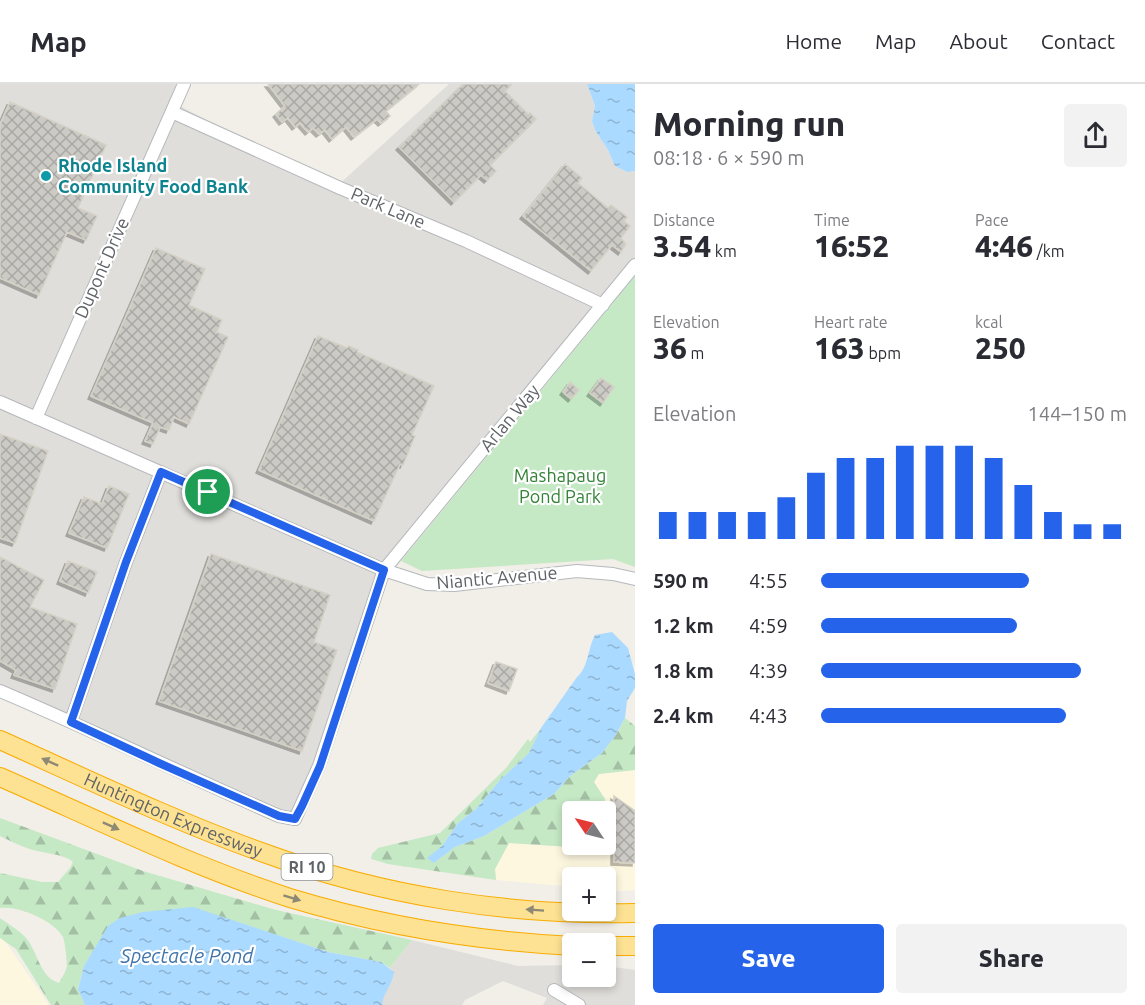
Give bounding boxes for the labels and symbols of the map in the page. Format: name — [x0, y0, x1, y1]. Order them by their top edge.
place label: Rhode Island Community Food Bank — [58, 155, 248, 196]
marker: Rhode Island Community Food Bank — [39, 169, 53, 183]
street label: Park Lane — [348, 183, 428, 232]
street label: Dupont Drive — [70, 214, 132, 321]
street label: Arlan Way — [475, 380, 543, 455]
park label: Mashapaug Pond Park — [514, 465, 606, 506]
pin — [182, 466, 233, 517]
street label: Niantic Avenue — [436, 562, 558, 592]
one-way arrow — [40, 757, 58, 767]
street label: Huntington Expressway — [81, 769, 266, 861]
north arrow — [562, 801, 616, 855]
one-way arrow — [102, 822, 120, 831]
road number: RI 10 — [282, 854, 332, 880]
one-way arrow — [283, 894, 301, 903]
one-way arrow — [525, 905, 544, 915]
water label: Spectacle Pond — [120, 944, 254, 967]

